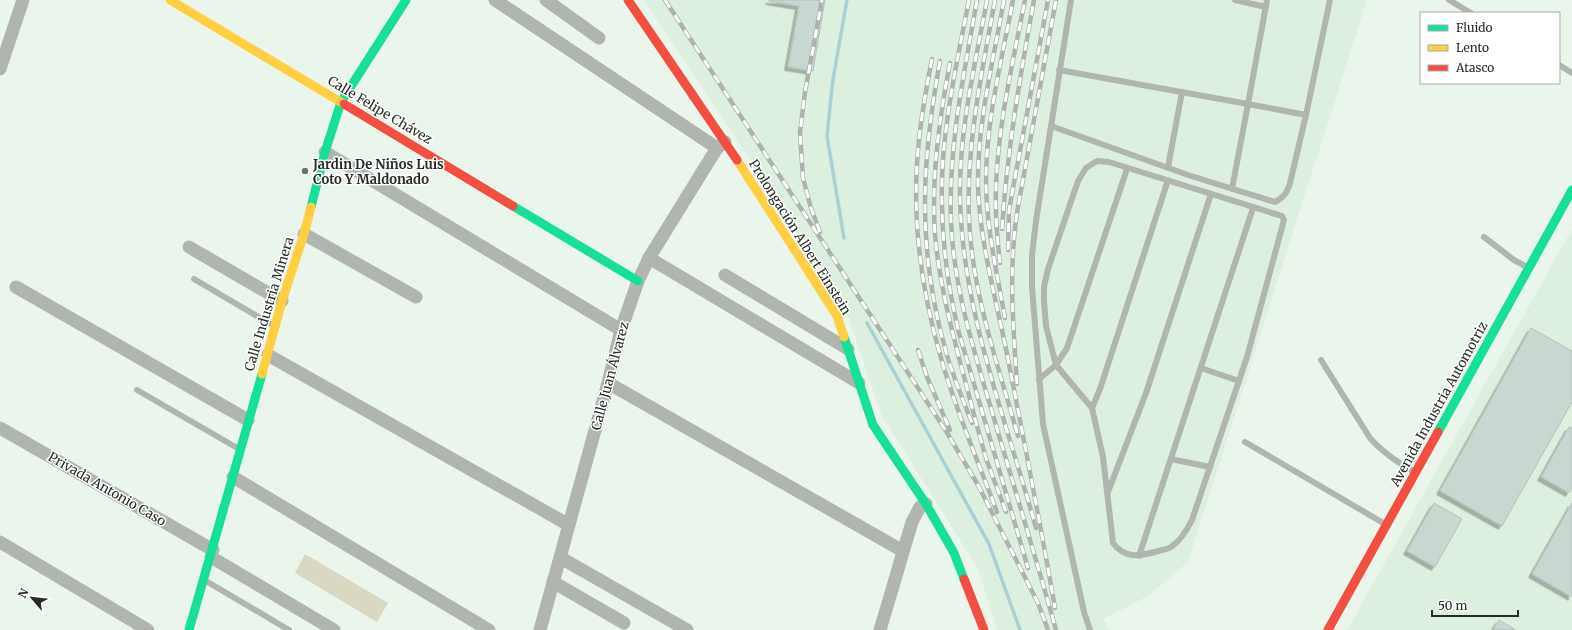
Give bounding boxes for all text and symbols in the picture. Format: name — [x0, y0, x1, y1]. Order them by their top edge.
legend — [1420, 12, 1560, 84]
text: Fluido — [1456, 20, 1493, 35]
text: Lento — [1456, 40, 1489, 55]
text: Atasco — [1455, 60, 1494, 75]
street label: Calle Felipe Chávez — [325, 72, 435, 148]
place label: Jardin De Niños Luis Coto Y Maldonado — [312, 156, 444, 188]
street label: Prolongación Albert Einstein — [745, 156, 855, 318]
marker: Jardin De Niños Luis Coto Y Maldonado — [300, 166, 310, 176]
street label: Calle Industria Minera — [240, 235, 298, 373]
street label: Avenida Industria Automotriz — [1386, 319, 1492, 490]
street label: Calle Juan Álvarez — [586, 320, 633, 432]
street label: Privada Antonio Caso — [45, 448, 169, 530]
north arrow — [12, 578, 52, 618]
text: N — [15, 586, 32, 600]
scale bar — [1432, 592, 1518, 618]
text: 50 m — [1438, 598, 1467, 613]

